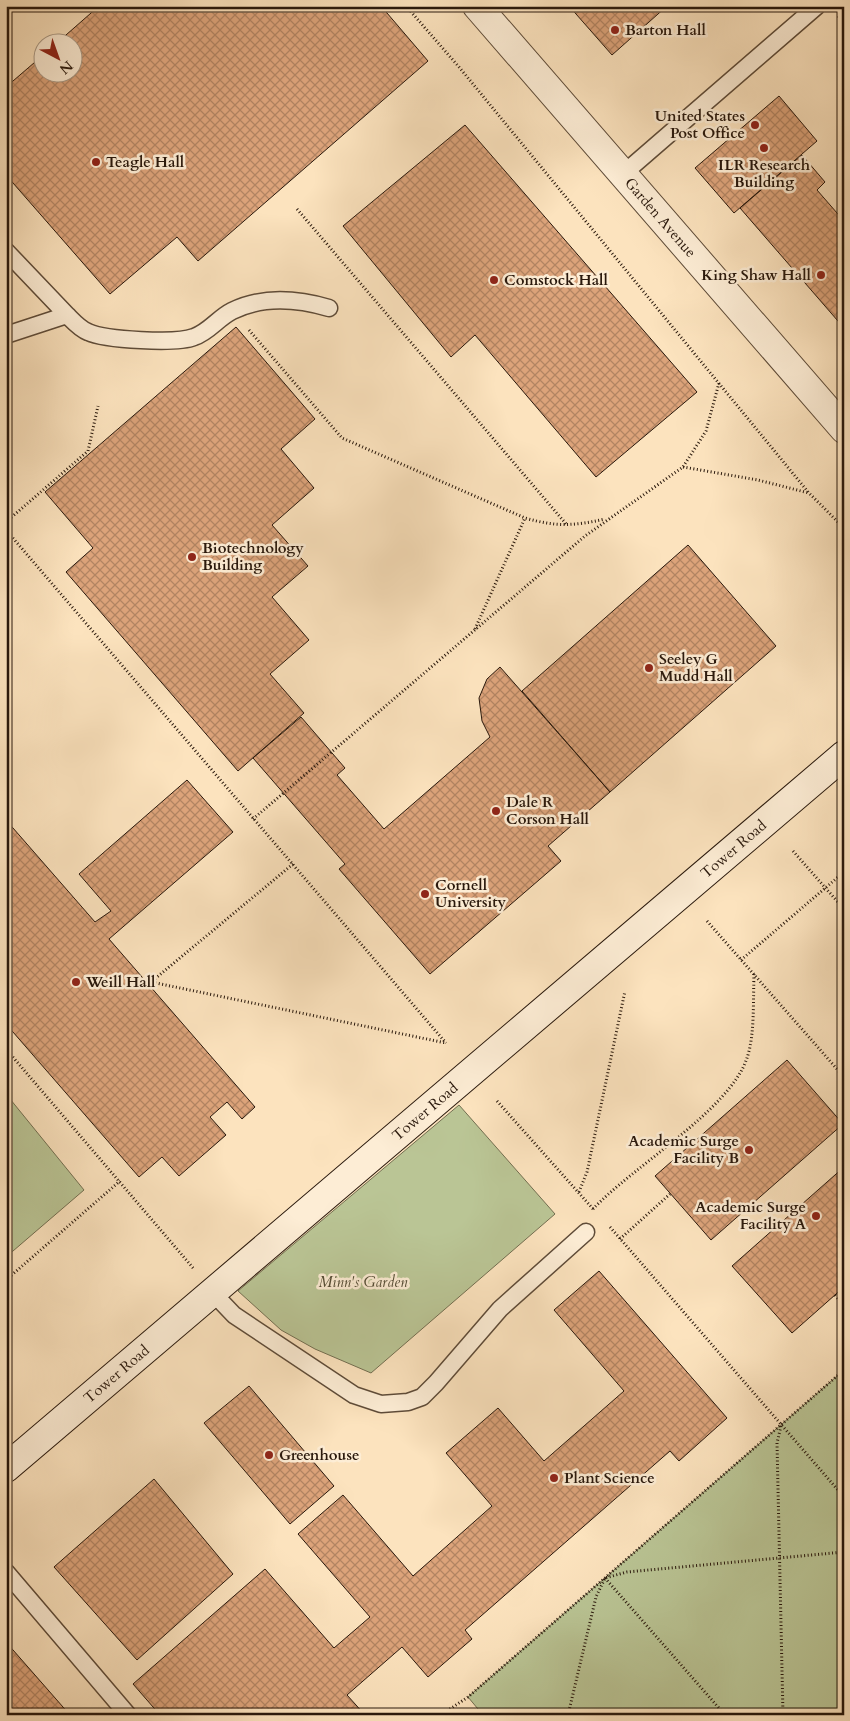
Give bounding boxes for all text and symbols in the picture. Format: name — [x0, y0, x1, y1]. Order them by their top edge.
place label: Barton Hall — [625, 20, 706, 40]
marker: Barton Hall — [609, 24, 621, 36]
north arrow — [32, 32, 82, 82]
text: N — [55, 56, 77, 79]
place label: United States Post Office — [655, 106, 745, 143]
marker: United States Post Office — [749, 119, 761, 131]
marker: ILR Research Building — [758, 142, 770, 154]
place label: Teagle Hall — [106, 152, 185, 172]
place label: ILR Research Building — [718, 155, 811, 192]
marker: Teagle Hall — [90, 156, 102, 168]
street label: Garden Avenue — [620, 173, 701, 262]
place label: King Shaw Hall — [701, 265, 812, 285]
marker: King Shaw Hall — [815, 269, 827, 281]
place label: Comstock Hall — [504, 270, 608, 290]
marker: Comstock Hall — [488, 274, 500, 286]
place label: Biotechnology Building — [202, 538, 304, 575]
marker: Biotechnology Building — [186, 551, 198, 563]
place label: Seeley G Mudd Hall — [659, 649, 733, 686]
marker: Seeley G Mudd Hall — [643, 662, 655, 674]
place label: Dale R Corson Hall — [506, 792, 590, 829]
marker: Dale R Corson Hall — [490, 805, 502, 817]
street label: Tower Road — [696, 815, 770, 883]
place label: Cornell University — [435, 875, 507, 912]
marker: Cornell University — [419, 888, 431, 900]
place label: Weill Hall — [85, 972, 156, 992]
marker: Weill Hall — [70, 976, 82, 988]
street label: Tower Road — [388, 1078, 462, 1145]
place label: Academic Surge Facility B — [628, 1131, 739, 1168]
marker: Academic Surge Facility B — [743, 1144, 755, 1156]
place label: Academic Surge Facility A — [695, 1197, 807, 1234]
marker: Academic Surge Facility A — [810, 1210, 822, 1222]
park label: Minn's Garden — [319, 1272, 408, 1292]
street label: Tower Road — [79, 1340, 154, 1408]
place label: Greenhouse — [279, 1445, 359, 1465]
marker: Greenhouse — [263, 1449, 275, 1461]
place label: Plant Science — [564, 1468, 655, 1488]
marker: Plant Science — [548, 1472, 560, 1484]

